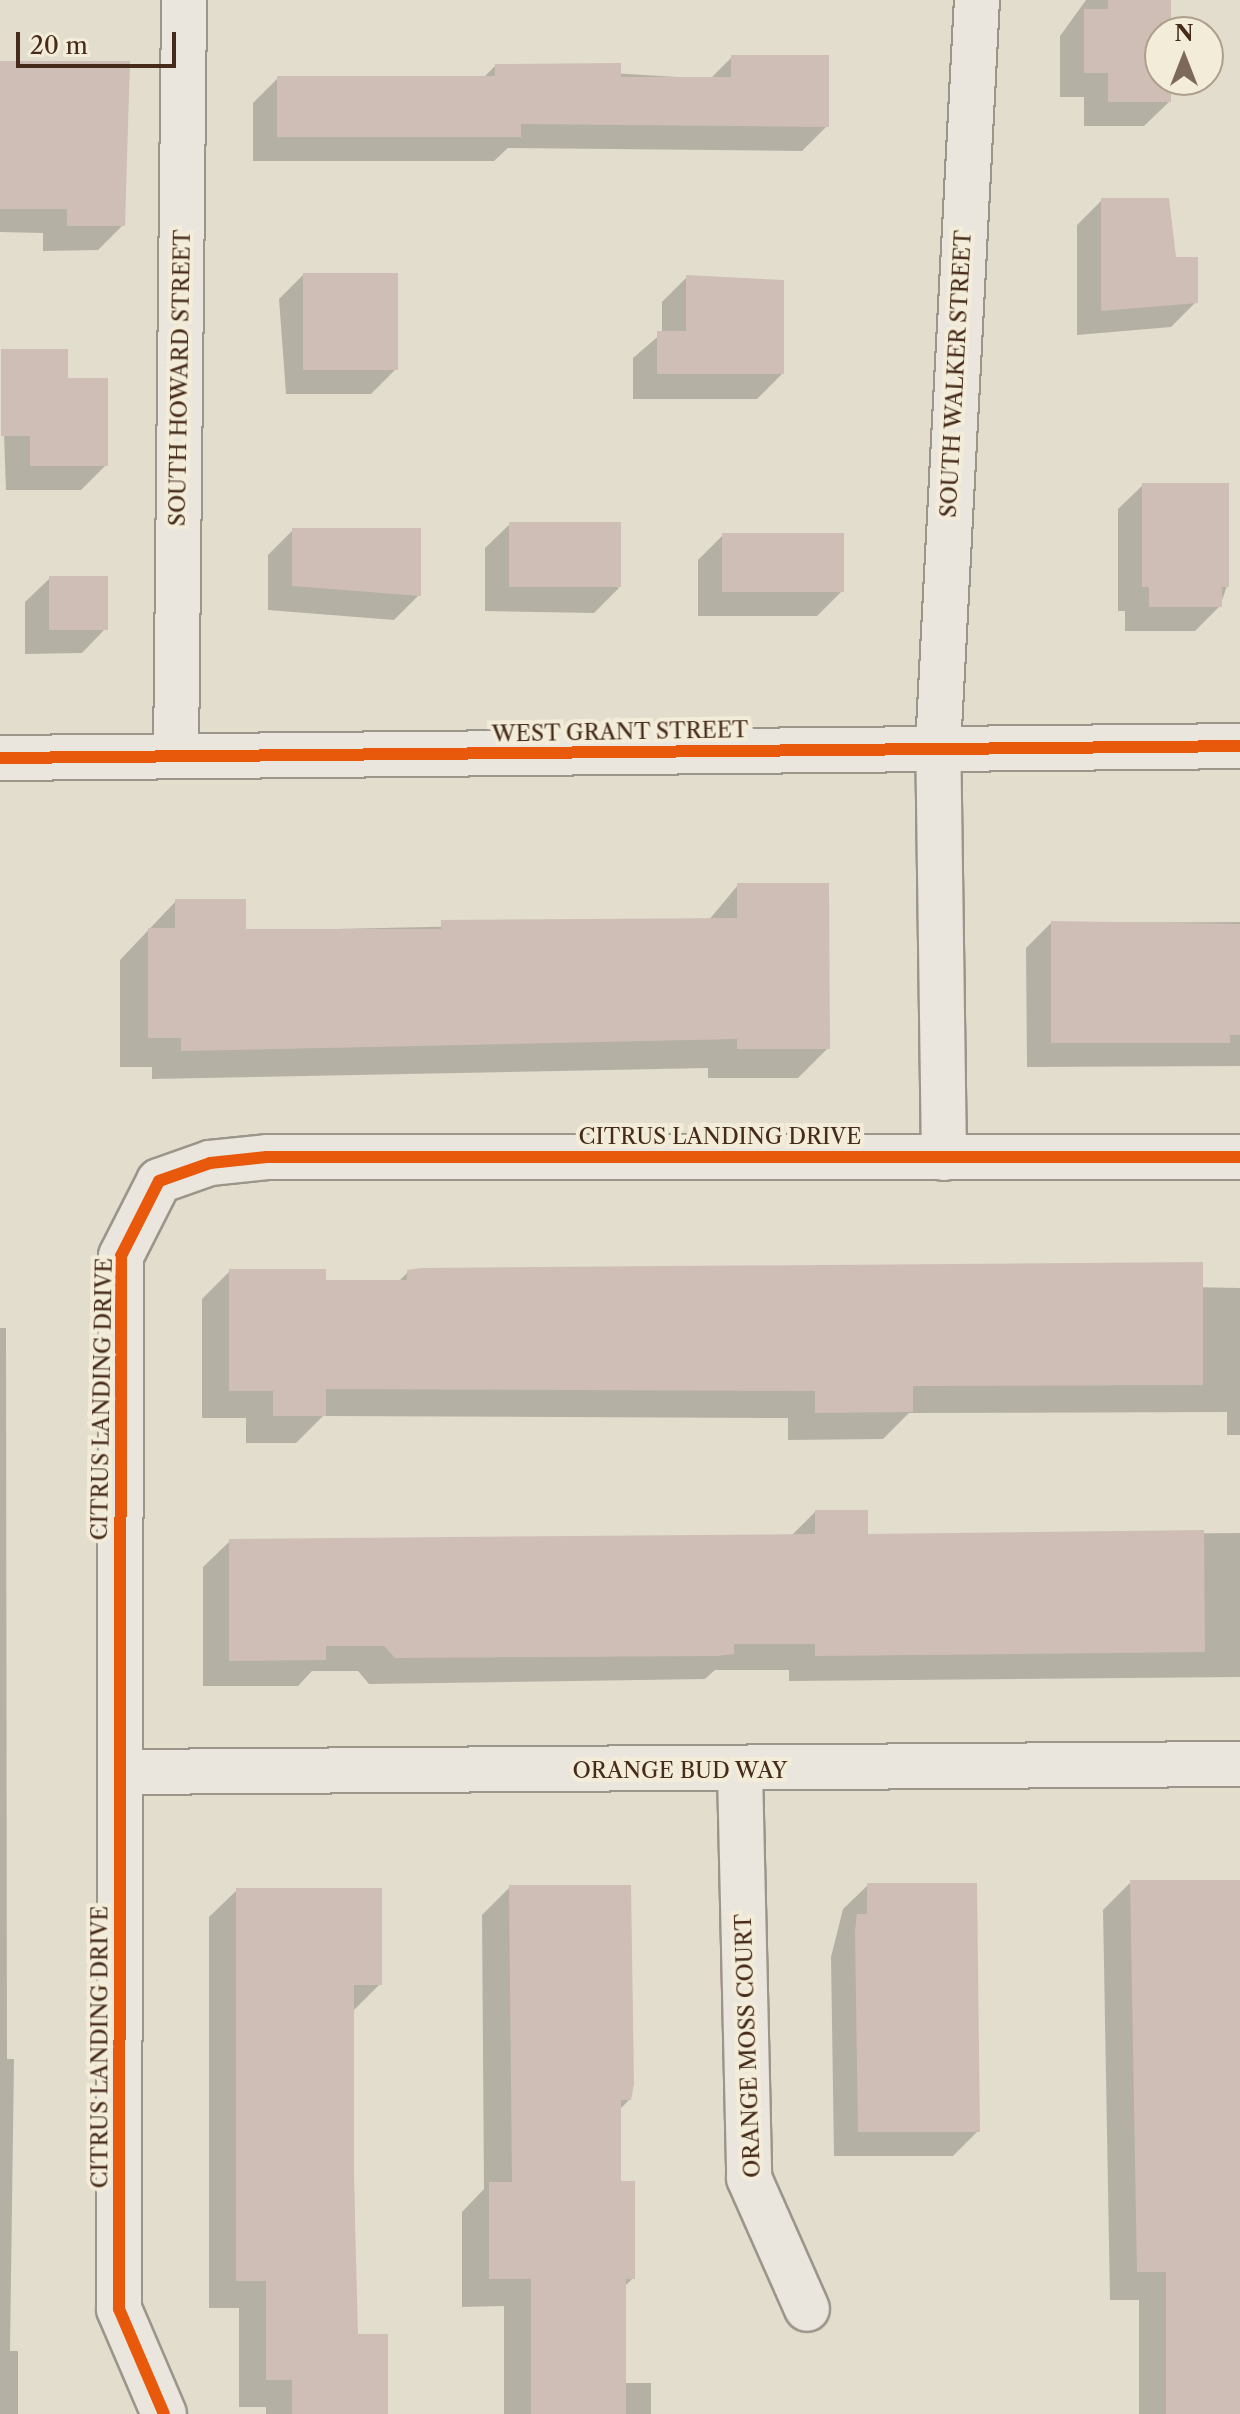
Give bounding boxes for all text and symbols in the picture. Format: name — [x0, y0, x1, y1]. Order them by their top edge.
scale bar — [20, 16, 180, 66]
north arrow — [1144, 16, 1224, 96]
text: N — [1174, 20, 1194, 47]
text: 20 m — [30, 31, 88, 60]
street label: SOUTH HOWARD STREET — [164, 229, 196, 527]
street label: SOUTH WALKER STREET — [935, 229, 977, 519]
street label: WEST GRANT STREET — [491, 717, 749, 747]
street label: CITRUS LANDING DRIVE — [579, 1124, 861, 1150]
street label: CITRUS LANDING DRIVE — [86, 1257, 118, 1541]
street label: ORANGE BUD WAY — [572, 1758, 788, 1784]
street label: CITRUS LANDING DRIVE — [87, 1906, 113, 2188]
street label: ORANGE MOSS COURT — [730, 1914, 766, 2178]

